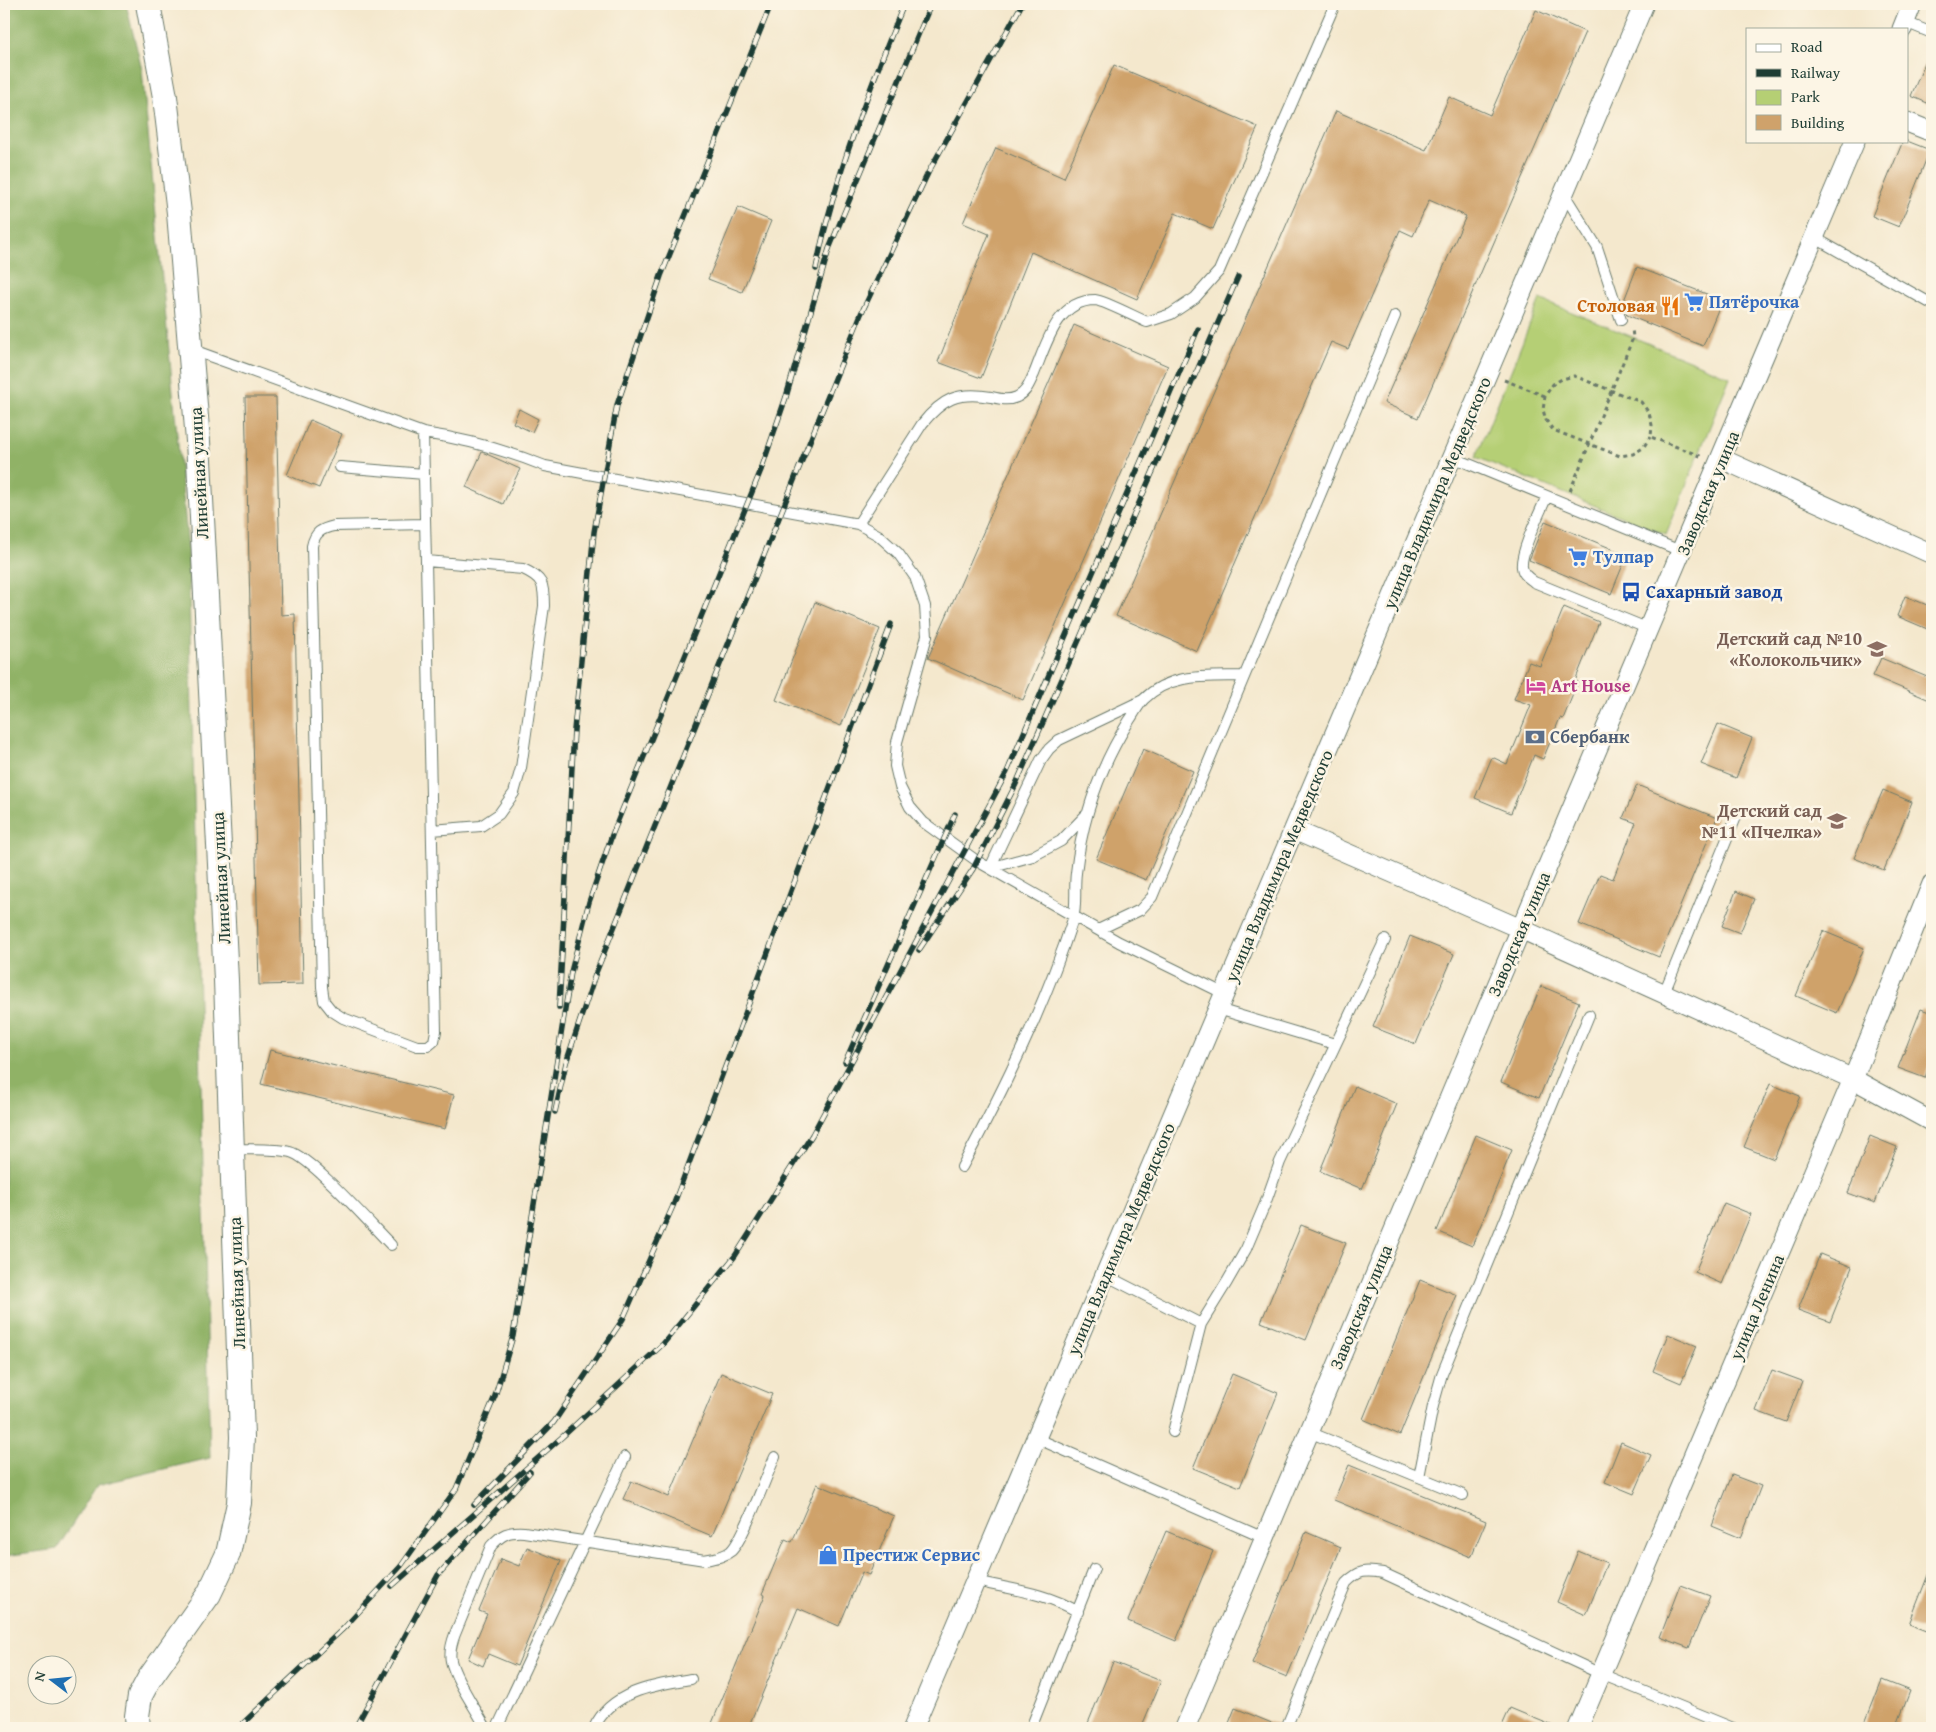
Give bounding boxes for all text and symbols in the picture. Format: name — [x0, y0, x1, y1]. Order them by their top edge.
legend — [1746, 28, 1908, 142]
text: Road — [1791, 36, 1822, 57]
text: Railway — [1791, 62, 1841, 83]
text: Park — [1791, 86, 1820, 107]
text: Building — [1791, 112, 1845, 133]
place label: Пятёрочка — [1709, 288, 1800, 315]
supermarket icon: Пятёрочка — [1683, 291, 1705, 313]
place label: Столовая — [1577, 292, 1655, 319]
restaurant icon: Столовая — [1659, 295, 1681, 317]
street label: улица Владимира Медведского — [1375, 372, 1498, 614]
street label: Линейная улица — [182, 406, 215, 540]
street label: Заводская улица — [1669, 426, 1746, 559]
place label: Тулпар — [1593, 543, 1654, 570]
supermarket icon: Тулпар — [1567, 546, 1589, 568]
place label: Сахарный завод — [1646, 578, 1782, 605]
bus stop icon: Сахарный завод — [1620, 581, 1642, 603]
place label: Детский сад №10 «Колокольчик» — [1716, 625, 1862, 673]
school or university icon: Детский сад №10 «Колокольчик» — [1866, 638, 1888, 660]
place label: Art House — [1551, 672, 1631, 699]
hotel icon: Art House — [1525, 675, 1547, 697]
place label: Сбербанк — [1550, 723, 1630, 750]
bank icon: Сбербанк — [1524, 726, 1546, 748]
street label: улица Владимира Медведского — [1217, 745, 1340, 987]
place label: Детский сад №11 «Пчелка» — [1701, 797, 1822, 845]
school or university icon: Детский сад №11 «Пчелка» — [1826, 810, 1848, 832]
street label: Линейная улица — [204, 811, 237, 945]
street label: Заводская улица — [1480, 867, 1557, 1000]
street label: улица Владимира Медведского — [1059, 1118, 1182, 1360]
street label: Линейная улица — [221, 1216, 252, 1350]
street label: Заводская улица — [1322, 1240, 1399, 1373]
street label: улица Ленина — [1722, 1249, 1791, 1365]
place label: Престиж Сервис — [843, 1541, 980, 1568]
shop icon: Престиж Сервис — [817, 1544, 839, 1566]
north arrow — [28, 1654, 78, 1704]
text: N — [29, 1669, 51, 1684]

